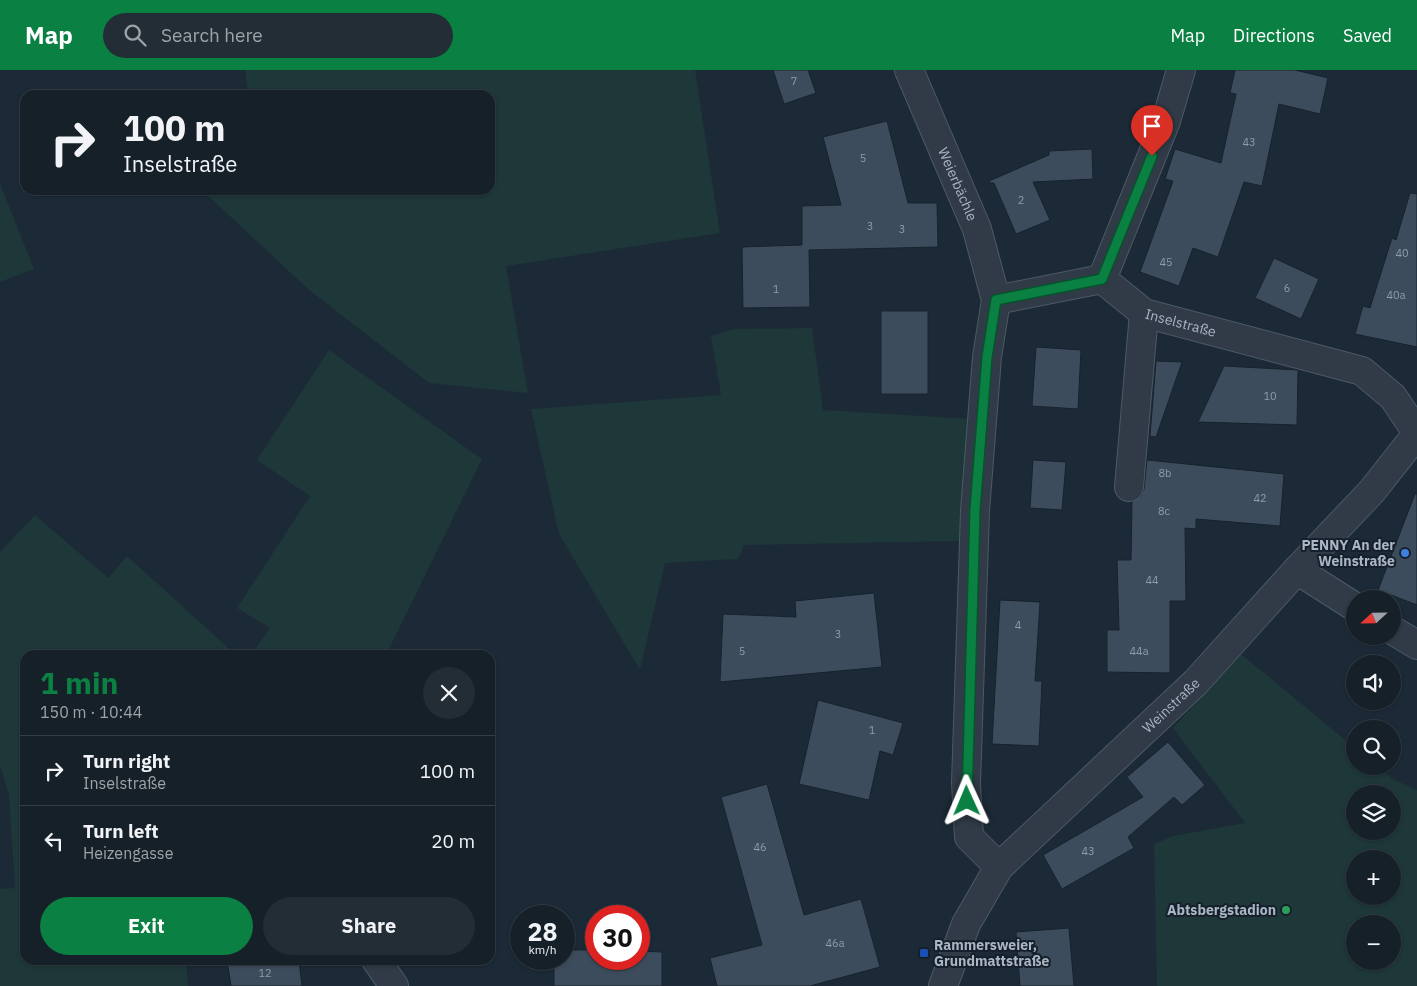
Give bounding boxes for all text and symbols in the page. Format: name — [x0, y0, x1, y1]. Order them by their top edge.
search box — [103, 13, 453, 58]
text: Map — [25, 19, 73, 51]
icon: search — [121, 21, 149, 49]
text: Search here — [161, 23, 263, 47]
text: Map — [1170, 24, 1205, 47]
text: Directions — [1233, 24, 1315, 47]
text: Saved — [1343, 24, 1392, 47]
house number: 7 — [791, 74, 797, 88]
text: 100 m — [123, 105, 226, 151]
pin — [1131, 105, 1173, 156]
icon: right — [40, 110, 105, 175]
icon: arrive — [1138, 112, 1166, 140]
house number: 43 — [1242, 135, 1256, 149]
street label: Weierbächle — [934, 144, 982, 224]
text: Inselstraße — [123, 149, 237, 178]
house number: 5 — [860, 151, 866, 165]
house number: 2 — [1018, 193, 1024, 207]
house number: 3 — [867, 219, 873, 233]
house number: 3 — [899, 222, 905, 236]
house number: 40 — [1395, 246, 1409, 260]
house number: 45 — [1159, 255, 1173, 269]
house number: 6 — [1284, 281, 1290, 295]
house number: 1 — [773, 282, 780, 296]
house number: 40a — [1386, 288, 1406, 302]
street label: Inselstraße — [1143, 305, 1218, 341]
house number: 10 — [1263, 389, 1277, 403]
house number: 8b — [1159, 466, 1171, 480]
house number: 42 — [1253, 491, 1267, 505]
house number: 8c — [1158, 504, 1171, 518]
place label: PENNY An der Weinstraße — [1301, 536, 1395, 570]
marker: PENNY An der Weinstraße — [1399, 547, 1411, 559]
house number: 44 — [1145, 573, 1159, 587]
north arrow — [1346, 590, 1401, 645]
map controls — [1346, 590, 1401, 970]
house number: 4 — [1015, 618, 1022, 632]
house number: 3 — [835, 627, 841, 641]
house number: 5 — [739, 644, 745, 658]
house number: 44a — [1129, 644, 1149, 658]
button: sound — [1346, 655, 1401, 710]
text: 1 min — [40, 663, 118, 702]
button: close — [423, 667, 475, 719]
street label: Weinstraße — [1139, 674, 1204, 737]
text: 150 m · 10:44 — [40, 702, 142, 722]
button: search — [1346, 720, 1401, 775]
house number: 1 — [869, 723, 876, 737]
text: Turn right — [83, 749, 170, 773]
icon: right — [40, 757, 68, 785]
text: 100 m — [420, 759, 475, 783]
text: Inselstraße — [83, 773, 166, 793]
position arrow — [940, 774, 992, 826]
button: layers — [1346, 785, 1401, 840]
text: Turn left — [83, 819, 159, 843]
icon: left — [40, 827, 68, 855]
text: 20 m — [431, 829, 475, 853]
house number: 46 — [753, 840, 767, 854]
text: Heizengasse — [83, 843, 173, 863]
house number: 43 — [1081, 844, 1095, 858]
button: + — [1346, 850, 1401, 905]
button: Exit — [40, 897, 253, 955]
button: Share — [263, 897, 475, 955]
place label: Abtsbergstadion — [1167, 901, 1276, 919]
marker: Abtsbergstadion — [1280, 904, 1292, 916]
speed limit sign: 30 — [585, 905, 650, 970]
text: 28 — [527, 915, 558, 948]
button: − — [1346, 915, 1401, 970]
house number: 46a — [825, 936, 845, 950]
place label: Rammersweier, Grundmattstraße — [934, 936, 1049, 970]
text: km/h — [528, 942, 557, 957]
marker: Rammersweier, Grundmattstraße — [918, 947, 930, 959]
house number: 12 — [258, 966, 272, 980]

